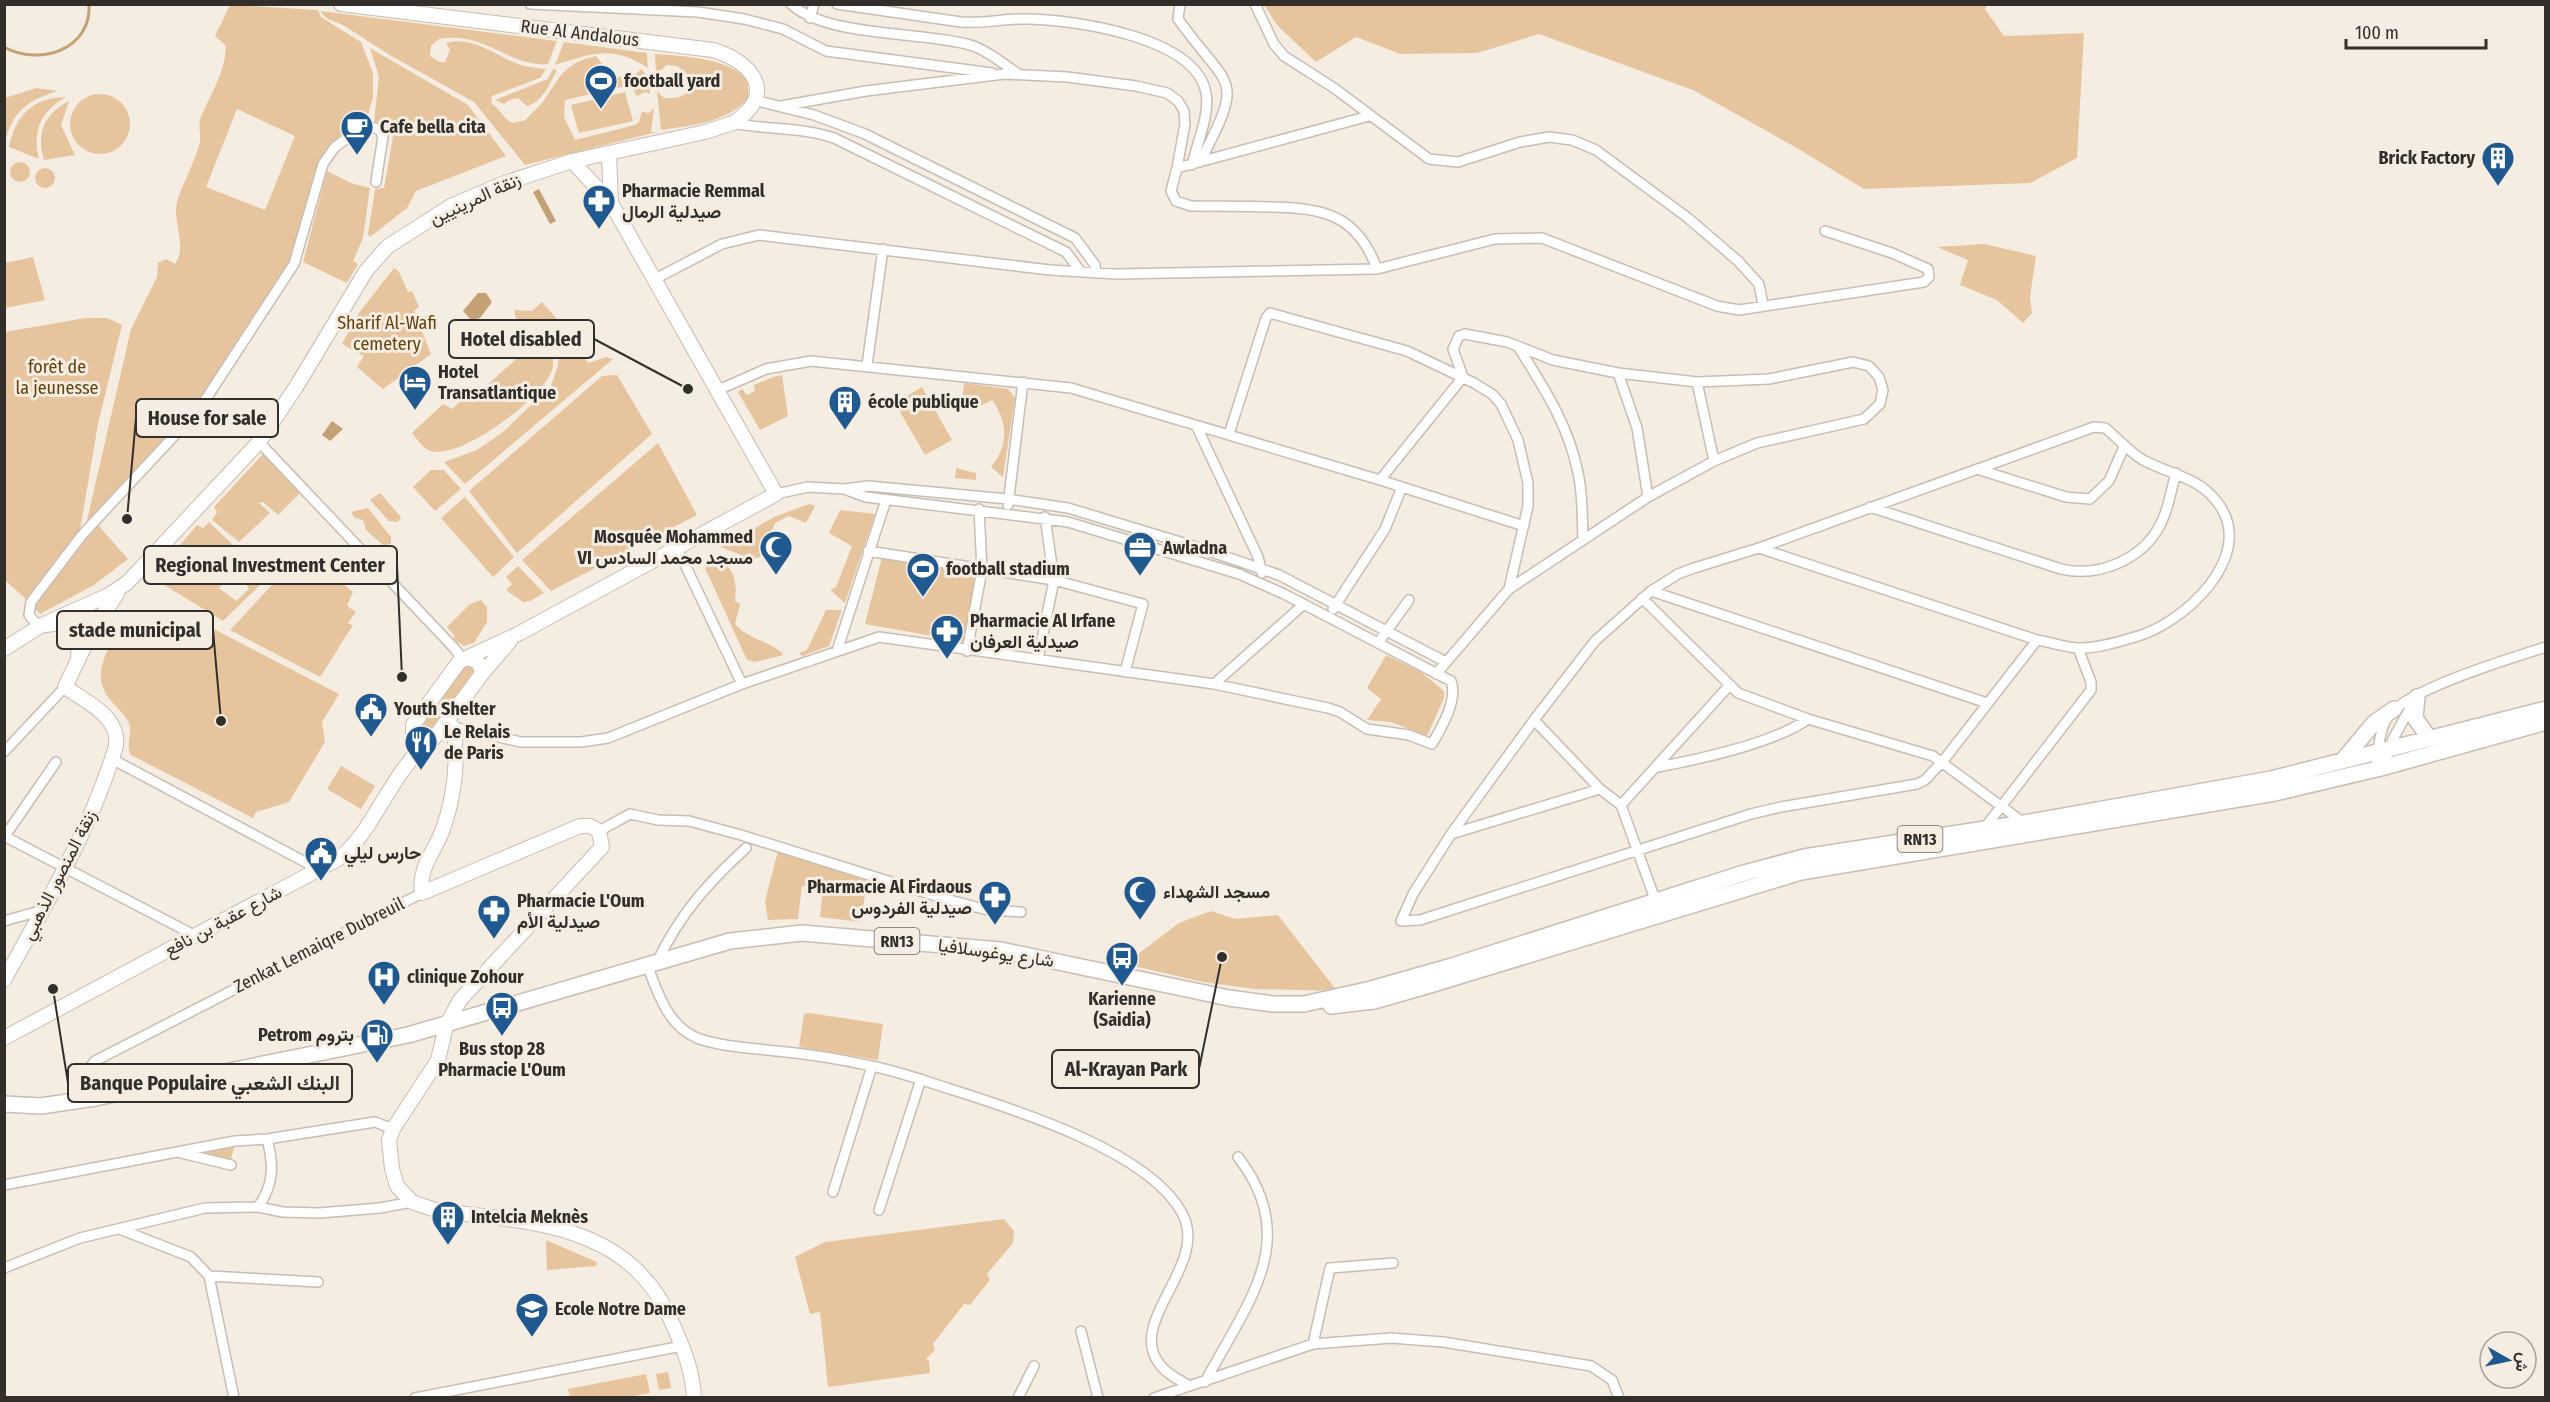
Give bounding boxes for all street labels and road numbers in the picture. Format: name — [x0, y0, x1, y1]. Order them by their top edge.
street label: Rue Al Andalous — [519, 15, 641, 51]
street label: زنقة المرينيين — [426, 168, 524, 230]
street label: زنقة المنصور الذهبي — [17, 806, 105, 946]
road number: RN13 — [1898, 826, 1942, 852]
street label: شارع عقبة بن نافع — [160, 881, 286, 962]
street label: Zenkat Lemaiqre Dubreuil — [230, 892, 408, 998]
road number: RN13 — [874, 928, 920, 954]
street label: شارع يوغوسلافيا — [936, 934, 1055, 973]

